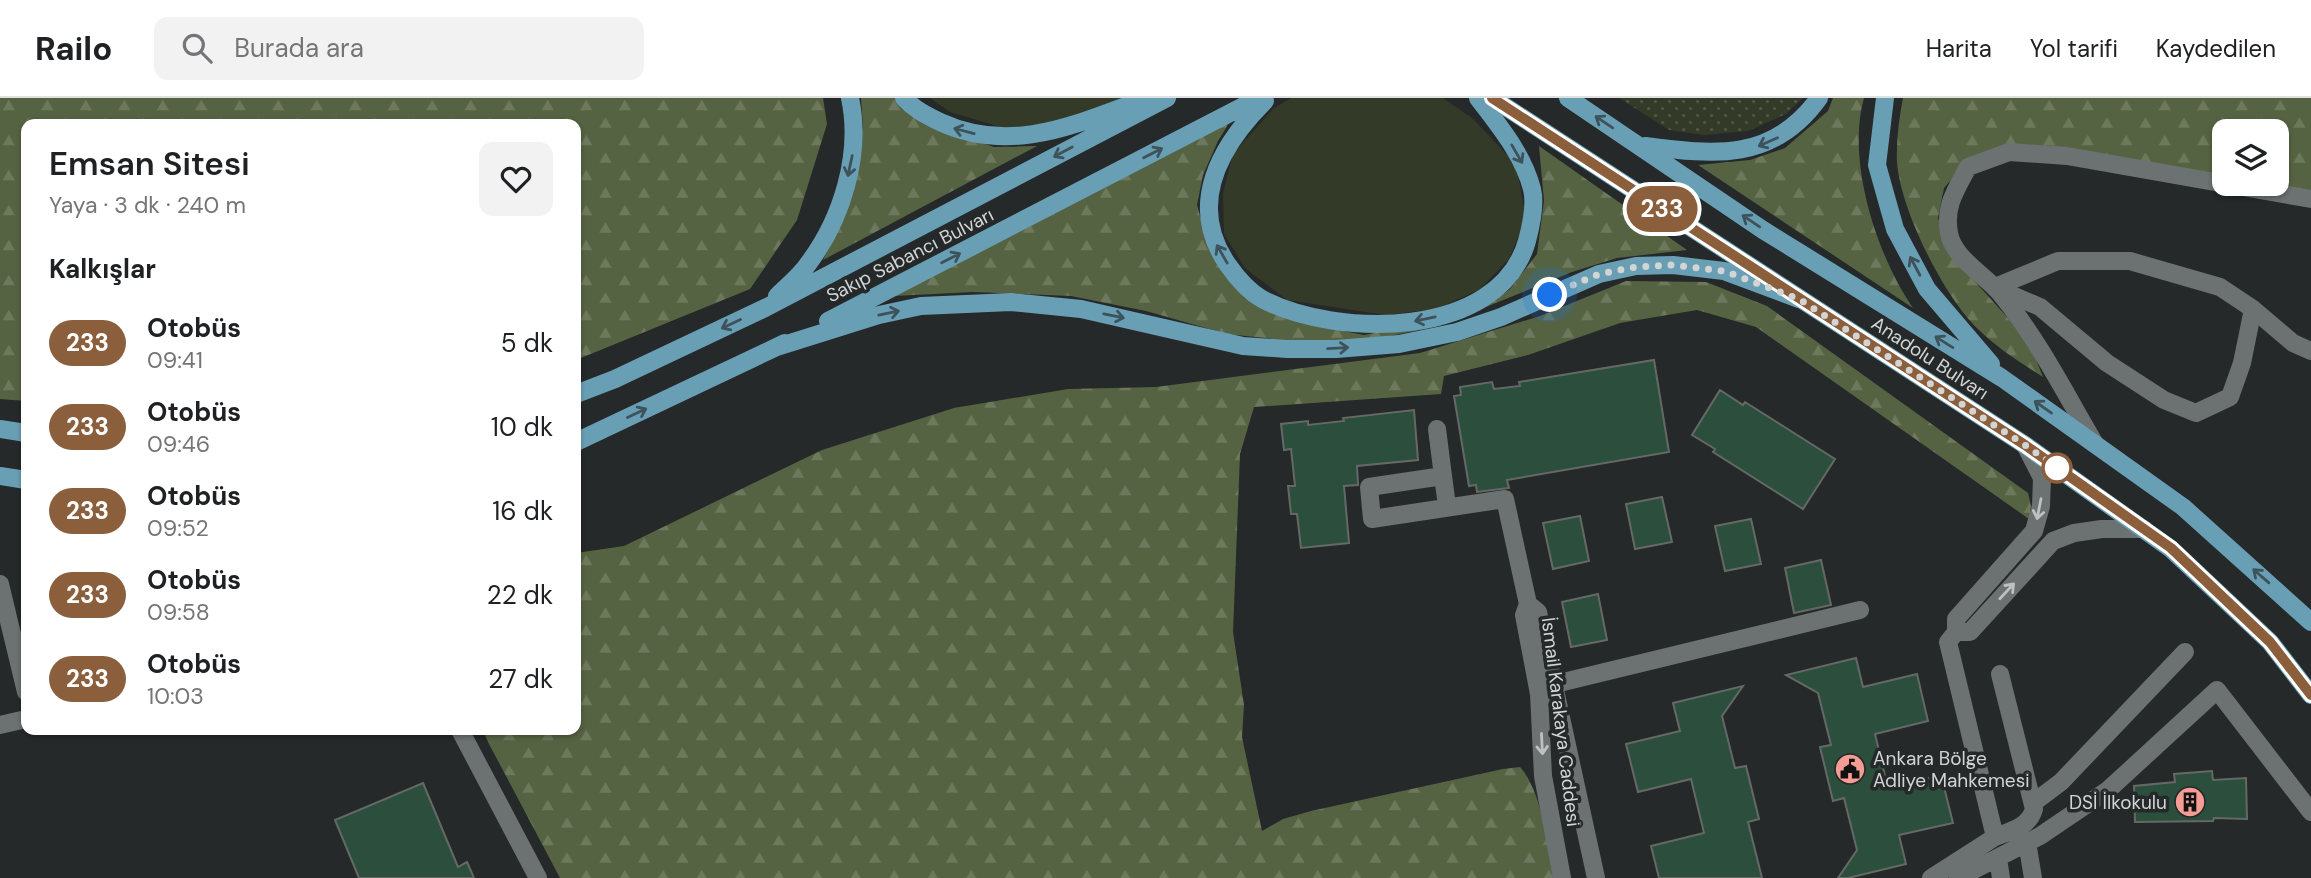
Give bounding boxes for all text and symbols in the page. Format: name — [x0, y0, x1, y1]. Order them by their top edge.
search box — [154, 17, 644, 80]
text: Railo — [35, 27, 112, 70]
icon: search — [178, 29, 216, 67]
text: Burada ara — [234, 31, 364, 65]
text: Harita — [1926, 33, 1992, 64]
text: Yol tarifi — [2030, 33, 2118, 64]
text: Kaydedilen — [2156, 33, 2276, 64]
one-way arrow — [1595, 115, 1614, 129]
map controls — [2212, 119, 2289, 196]
button: layers — [2212, 119, 2289, 196]
one-way arrow — [954, 123, 976, 136]
one-way arrow — [1758, 136, 1779, 149]
text: Emsan Sitesi — [49, 142, 250, 185]
button: heart — [479, 142, 553, 216]
one-way arrow — [1510, 144, 1524, 164]
one-way arrow — [1053, 146, 1074, 160]
one-way arrow — [1142, 146, 1163, 159]
one-way arrow — [842, 154, 856, 177]
line badge: 233 — [1622, 186, 1702, 232]
text: Yaya · 3 dk · 240 m — [49, 190, 246, 220]
text: 233 — [1641, 193, 1683, 224]
street label: Sakıp Sabancı Bulvarı — [822, 202, 998, 308]
one-way arrow — [1742, 214, 1761, 228]
one-way arrow — [1215, 245, 1229, 265]
one-way arrow — [940, 250, 961, 264]
text: Kalkışlar — [49, 252, 156, 286]
one-way arrow — [1908, 256, 1921, 277]
your location — [1532, 277, 1567, 312]
one-way arrow — [877, 305, 900, 319]
one-way arrow — [1102, 309, 1125, 323]
text: Otobüs — [147, 311, 241, 345]
street label: Anadolu Bulvarı — [1867, 311, 1993, 405]
one-way arrow — [1414, 312, 1437, 326]
one-way arrow — [720, 318, 742, 331]
text: 5 dk — [501, 326, 553, 360]
text: 233 — [66, 327, 109, 358]
one-way arrow — [1934, 334, 1954, 348]
one-way arrow — [1326, 342, 1349, 355]
text: 09:41 — [147, 345, 203, 375]
text: Otobüs — [147, 395, 241, 429]
one-way arrow — [2034, 400, 2053, 414]
one-way arrow — [626, 406, 648, 419]
text: 10 dk — [491, 410, 553, 444]
text: 233 — [66, 411, 109, 442]
text: 09:46 — [147, 429, 210, 459]
unlabelled marker — [2042, 453, 2072, 483]
text: Otobüs — [147, 479, 241, 513]
text: 16 dk — [492, 494, 553, 528]
text: 233 — [66, 495, 109, 526]
one-way arrow — [2032, 497, 2045, 520]
text: 09:52 — [147, 513, 209, 543]
text: Otobüs — [147, 563, 241, 597]
one-way arrow — [2252, 568, 2270, 584]
text: 22 dk — [487, 578, 553, 612]
text: 233 — [66, 579, 109, 610]
one-way arrow — [1998, 583, 2015, 600]
text: 09:58 — [147, 597, 210, 627]
street label: İsmail Karakaya Caddesi — [1536, 616, 1586, 828]
text: Otobüs — [147, 647, 241, 681]
text: 27 dk — [488, 662, 553, 696]
text: 233 — [66, 663, 109, 694]
text: 10:03 — [147, 681, 204, 711]
one-way arrow — [1536, 732, 1549, 755]
place label: Ankara Bölge Adliye Mahkemesi — [1873, 746, 2029, 793]
public building icon: Ankara Bölge Adliye Mahkemesi — [1833, 752, 1867, 786]
building icon: DSİ İlkokulu — [2173, 785, 2207, 819]
place label: DSİ İlkokulu — [2069, 790, 2167, 815]

